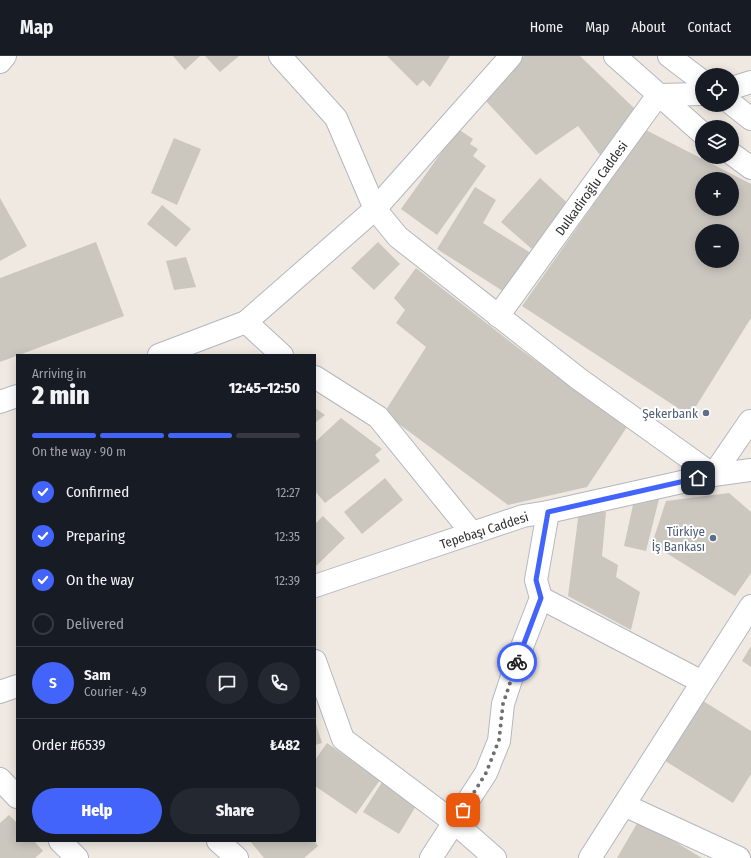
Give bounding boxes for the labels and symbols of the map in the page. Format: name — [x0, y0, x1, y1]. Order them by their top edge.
street label: Dulkadiroğlu Caddesi — [552, 138, 631, 238]
place label: Şekerbank — [642, 406, 699, 421]
marker: Şekerbank — [701, 408, 711, 418]
pin — [681, 461, 715, 495]
street label: Tepebaşı Caddesi — [438, 509, 530, 552]
place label: Türkiye İş Bankası — [652, 524, 705, 554]
marker: Türkiye İş Bankası — [708, 533, 718, 543]
courier — [497, 642, 537, 682]
pin — [446, 793, 480, 827]

